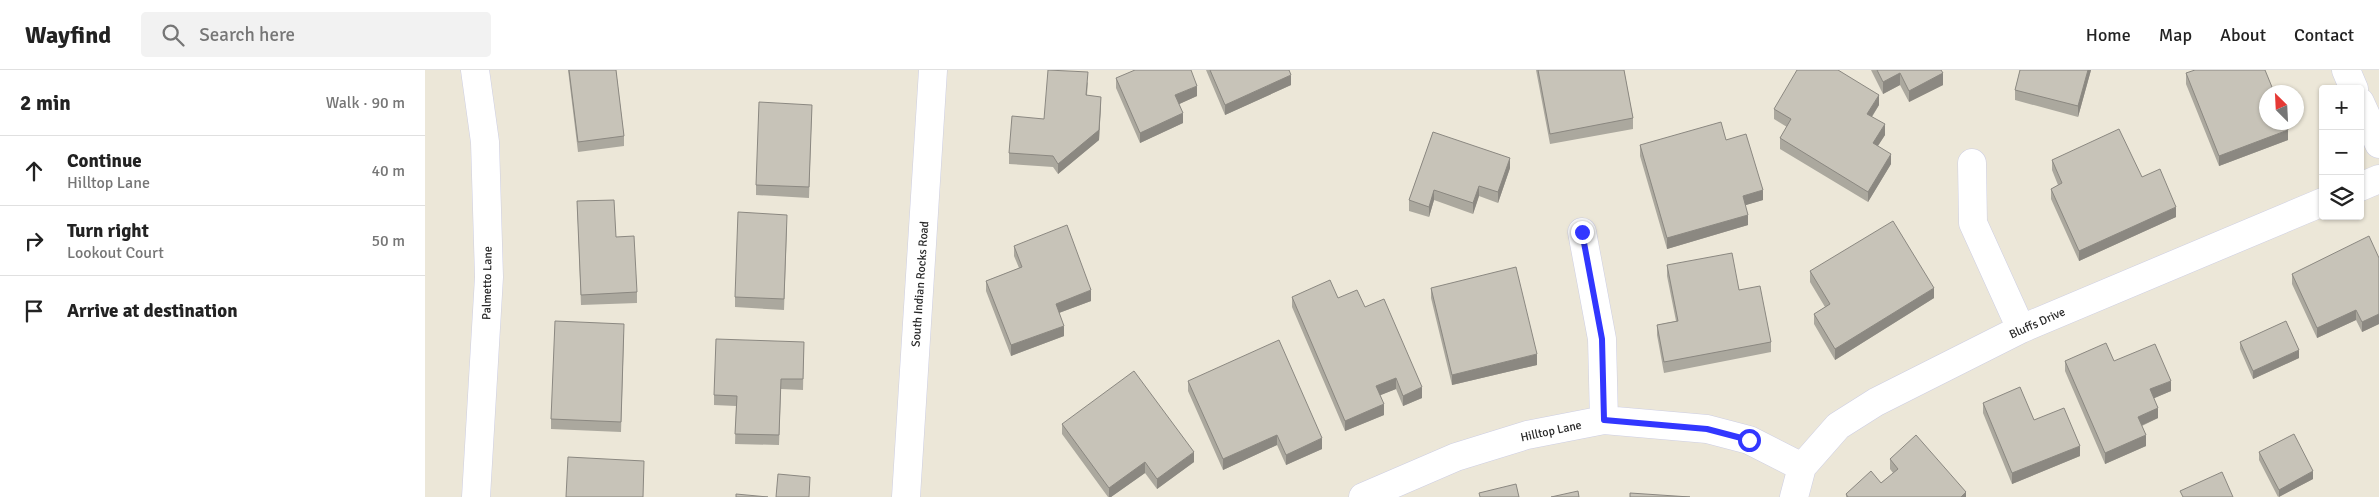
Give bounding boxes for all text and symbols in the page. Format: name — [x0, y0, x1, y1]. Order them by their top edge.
search box — [141, 12, 491, 57]
text: Wayfind — [25, 20, 111, 50]
icon: search — [159, 21, 187, 49]
text: Search here — [199, 23, 295, 47]
text: Home — [2086, 24, 2131, 46]
text: Map — [2159, 24, 2192, 46]
text: About — [2220, 24, 2266, 46]
text: Contact — [2294, 24, 2354, 46]
north arrow — [2259, 85, 2304, 130]
map controls — [2319, 85, 2364, 220]
button: + — [2319, 85, 2364, 130]
text: 2 min — [20, 90, 71, 116]
text: Walk · 90 m — [326, 93, 405, 113]
button: − — [2319, 130, 2364, 175]
text: Continue — [67, 149, 142, 173]
icon: ahead — [20, 157, 48, 185]
text: 40 m — [371, 161, 405, 181]
text: Hilltop Lane — [67, 173, 150, 193]
button: layers — [2319, 175, 2364, 220]
text: Turn right — [67, 219, 149, 243]
street label: South Indian Rocks Road — [909, 221, 932, 348]
route end — [1571, 221, 1594, 244]
icon: right — [20, 227, 48, 255]
text: 50 m — [371, 231, 405, 251]
text: Lookout Court — [67, 243, 164, 263]
street label: Palmetto Lane — [479, 246, 496, 320]
icon: arrive — [20, 297, 48, 325]
text: Arrive at destination — [67, 299, 238, 323]
street label: Bluffs Drive — [2007, 304, 2067, 342]
street label: Hilltop Lane — [1519, 418, 1583, 445]
route start — [1738, 429, 1761, 452]

